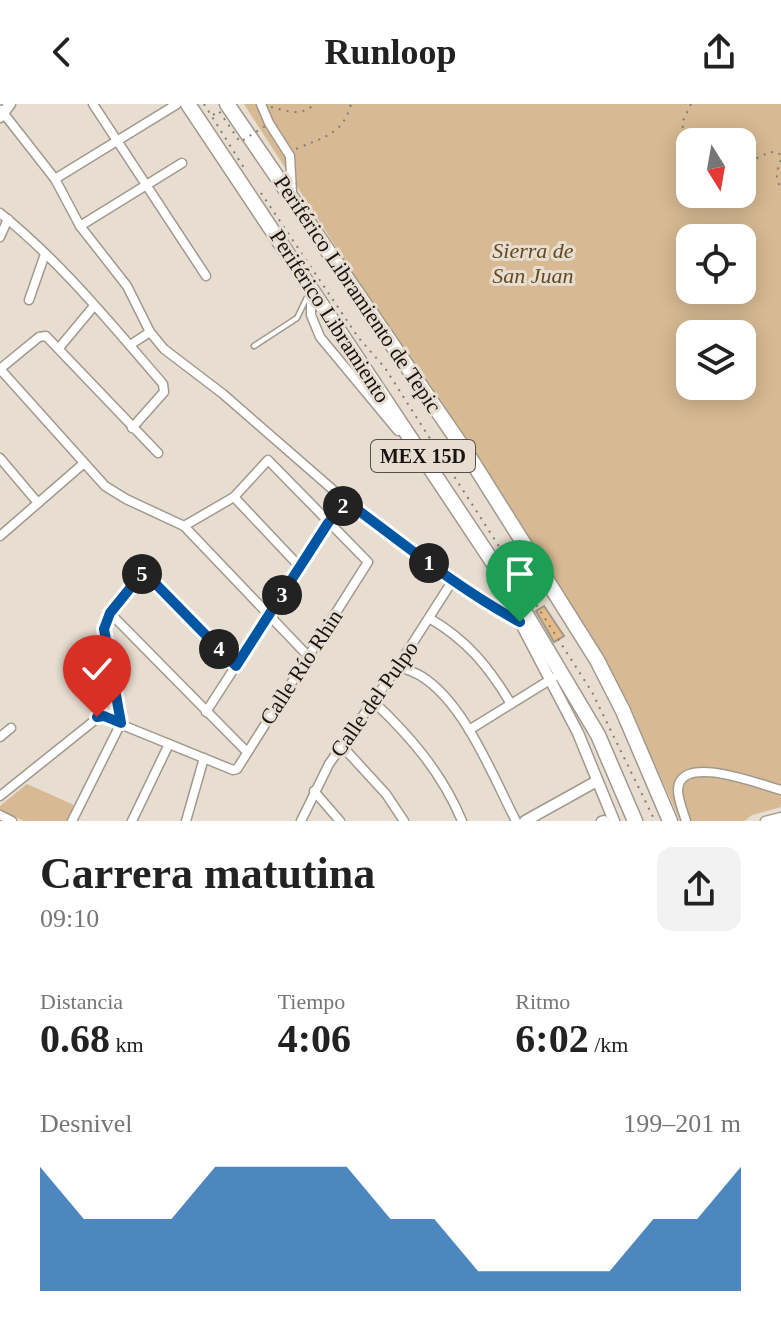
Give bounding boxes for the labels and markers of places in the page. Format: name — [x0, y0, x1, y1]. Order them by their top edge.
pin: 2 — [323, 486, 363, 526]
pin — [486, 540, 554, 622]
pin: 1 — [409, 543, 449, 583]
pin: 5 — [122, 554, 162, 594]
pin: 3 — [262, 575, 302, 615]
pin: 4 — [199, 629, 239, 669]
pin — [63, 635, 131, 717]

